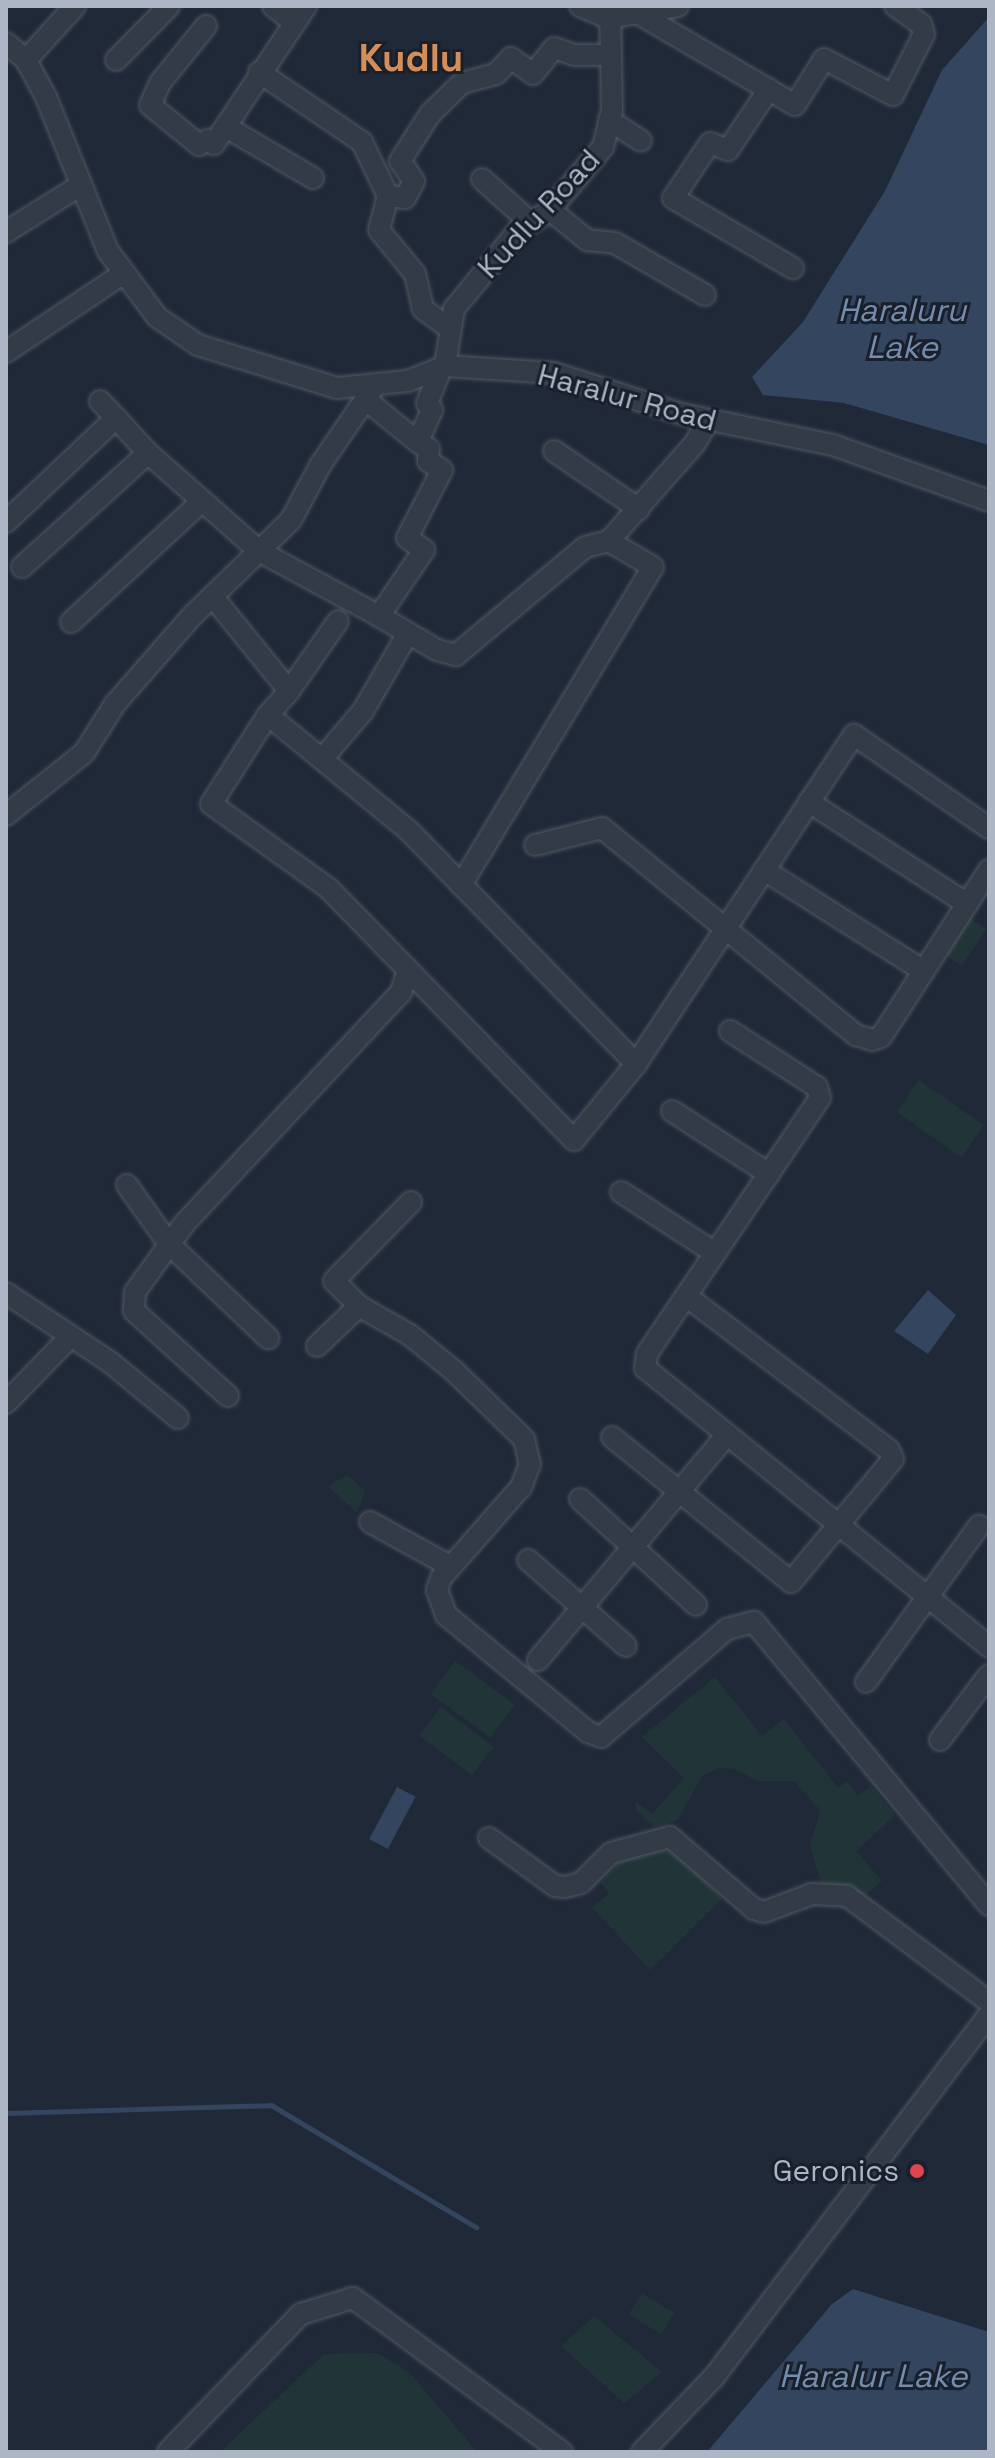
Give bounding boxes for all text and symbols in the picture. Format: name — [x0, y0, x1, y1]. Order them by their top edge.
district label: Kudlu — [359, 36, 463, 82]
street label: Kudlu Road — [470, 142, 608, 286]
water label: Haraluru Lake — [838, 292, 966, 367]
street label: Haralur Road — [534, 357, 720, 439]
place label: Geronics — [773, 2153, 899, 2189]
marker: Geronics — [906, 2160, 928, 2182]
water label: Haralur Lake — [779, 2357, 967, 2395]

